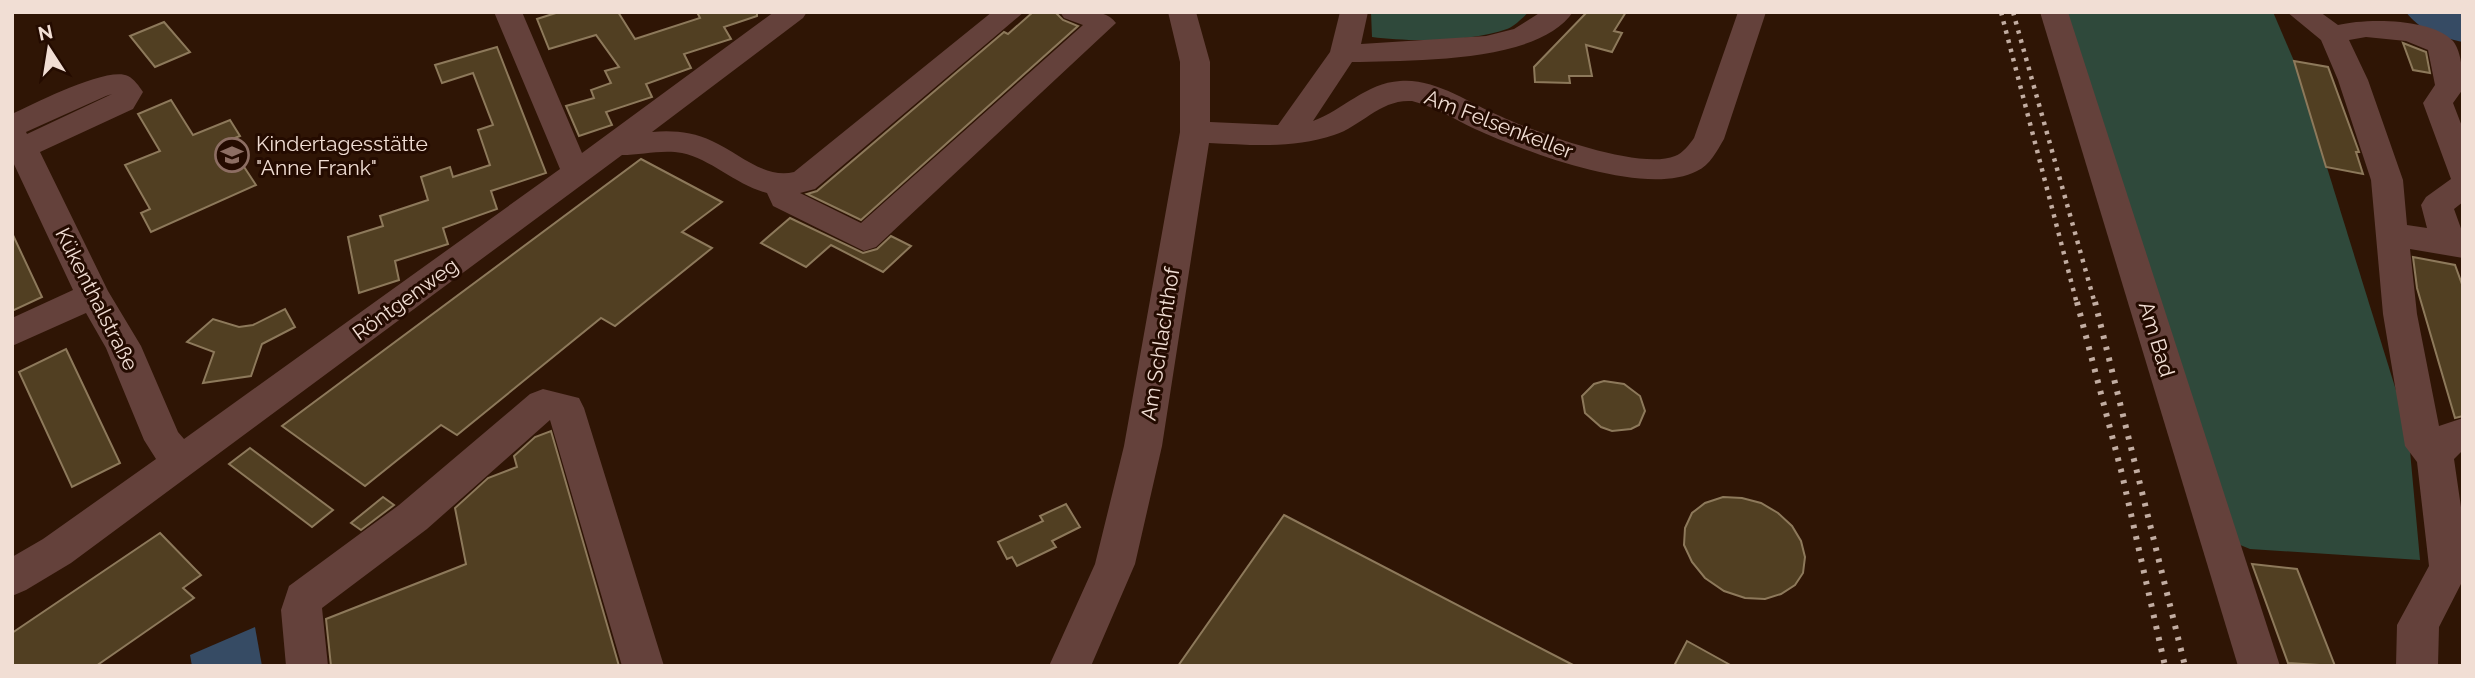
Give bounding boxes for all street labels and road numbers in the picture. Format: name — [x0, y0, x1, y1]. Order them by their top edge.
street label: Am Felsenkeller — [1421, 84, 1577, 164]
street label: Kükenthalstraße — [50, 223, 144, 375]
street label: Röntgenweg — [347, 252, 463, 346]
street label: Am Schlachthof — [1136, 265, 1185, 422]
street label: Am Bad — [2134, 298, 2180, 380]

